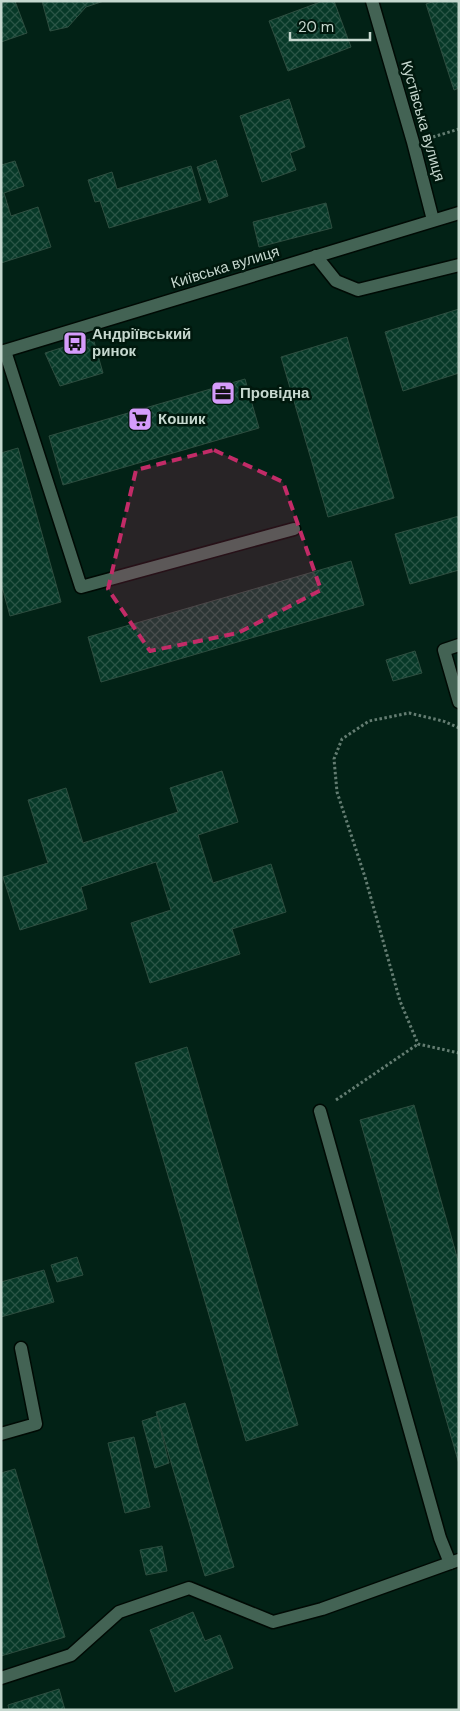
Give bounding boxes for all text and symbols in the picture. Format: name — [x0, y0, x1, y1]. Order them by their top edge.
scale bar — [290, 10, 370, 42]
text: 20 m — [298, 17, 334, 37]
street label: Кустівська вулиця — [396, 58, 450, 184]
street label: Київська вулиця — [168, 241, 282, 293]
place label: Андріївський ринок — [92, 324, 191, 361]
bus stop icon: Андріївський ринок — [62, 330, 88, 356]
office icon: Провідна — [210, 380, 236, 406]
place label: Провідна — [240, 383, 310, 403]
supermarket icon: Кошик — [127, 406, 153, 432]
place label: Кошик — [158, 409, 206, 429]

